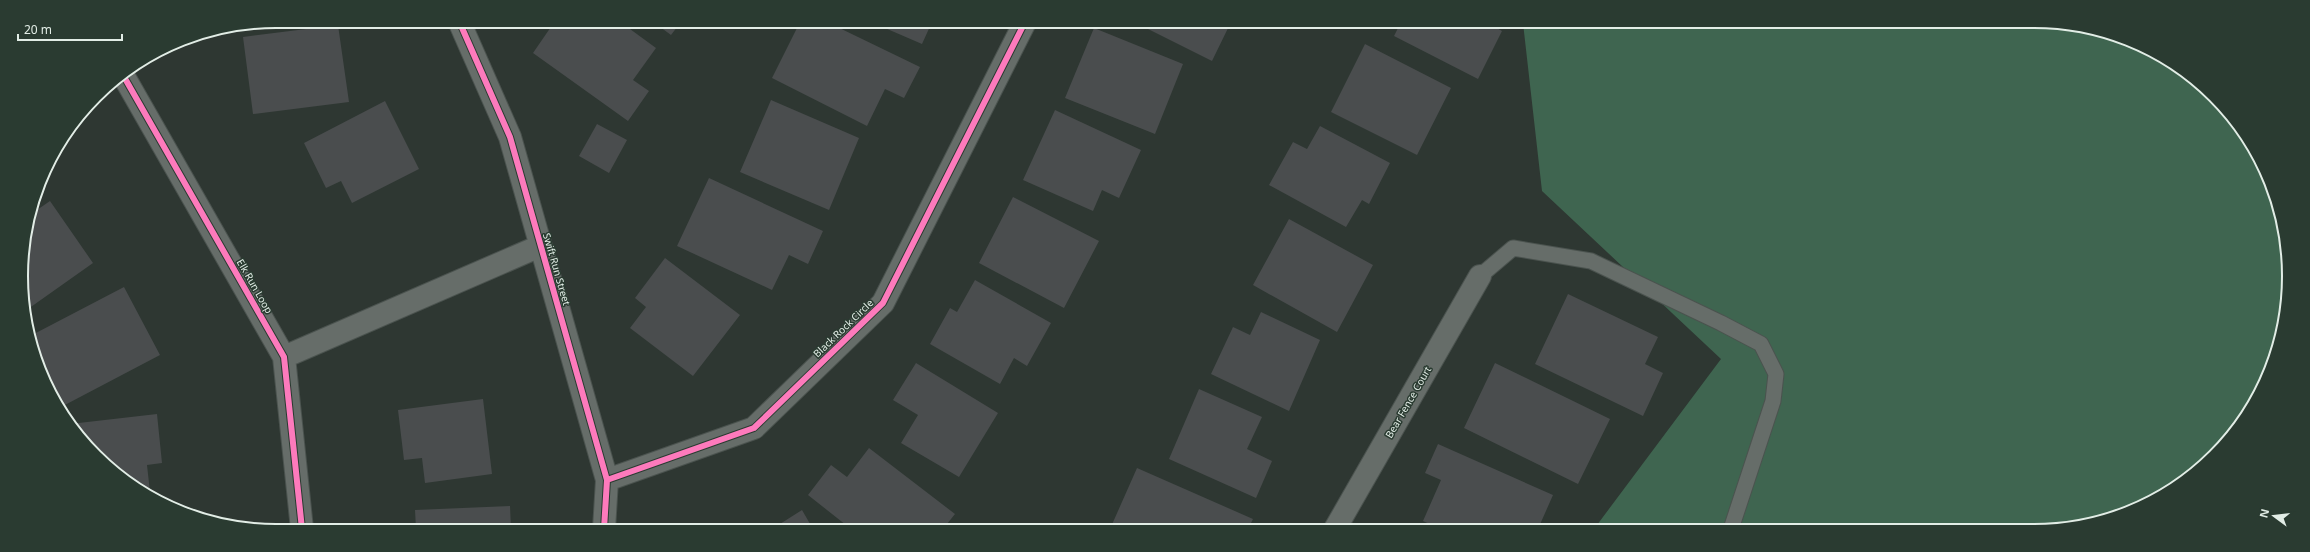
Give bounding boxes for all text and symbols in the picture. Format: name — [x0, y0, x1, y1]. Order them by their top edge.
scale bar — [18, 16, 122, 42]
text: 20 m — [24, 21, 52, 38]
street label: Swift Run Street — [540, 231, 574, 307]
street label: Elk Run Loop — [234, 256, 276, 316]
street label: Black Rock Circle — [810, 296, 876, 360]
street label: Bear Fence Court — [1382, 363, 1434, 440]
north arrow — [2254, 496, 2294, 536]
text: N — [2255, 507, 2272, 520]

